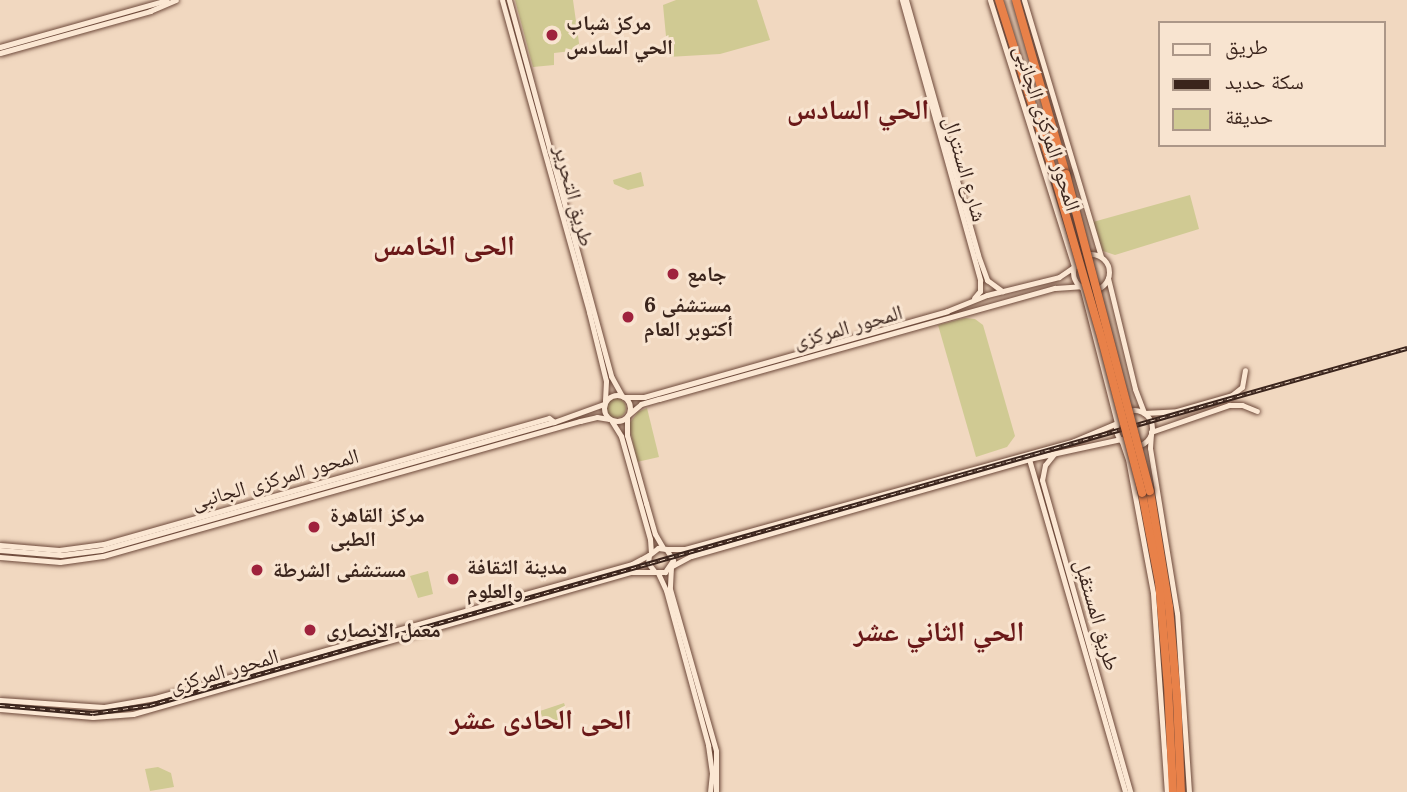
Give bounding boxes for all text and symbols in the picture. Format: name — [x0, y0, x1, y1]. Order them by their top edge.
place label: مركز شباب الحي السادس — [566, 10, 673, 60]
legend — [1158, 21, 1386, 147]
marker: مركز شباب الحي السادس — [544, 27, 560, 43]
text: طريق — [1225, 33, 1268, 60]
street label: المحور المركزى الجانبى — [1008, 42, 1086, 214]
text: سكة حديد — [1225, 68, 1304, 95]
district label: الحي السادس — [787, 92, 929, 126]
text: حديقة — [1225, 103, 1273, 130]
street label: شارع السنترال — [938, 113, 992, 225]
street label: طريق التحرير — [548, 143, 600, 249]
district label: الحى الخامس — [373, 228, 515, 262]
place label: جامع — [687, 261, 727, 287]
marker: جامع — [665, 266, 681, 282]
place label: مستشفى 6 أكتوبر العام — [644, 292, 733, 342]
street label: المحور المركزى — [791, 299, 905, 355]
marker: مستشفى 6 أكتوبر العام — [618, 307, 638, 327]
street label: المحور المركزى الجانبى — [188, 443, 362, 515]
place label: مركز القاهرة الطبى — [330, 502, 425, 552]
marker: مركز القاهرة الطبى — [304, 517, 324, 537]
place label: مدينة الثقافة والعلوم — [467, 554, 567, 604]
street label: طريق المستقبل — [1069, 556, 1125, 674]
place label: مستشفى الشرطة — [273, 557, 406, 583]
marker: مستشفى الشرطة — [247, 560, 267, 580]
marker: مدينة الثقافة والعلوم — [445, 571, 461, 587]
district label: الحي الثاني عشر — [854, 614, 1024, 648]
place label: معمل الانصارى — [326, 617, 441, 643]
marker: معمل الانصارى — [300, 620, 320, 640]
street label: المحور المركزى — [167, 643, 281, 699]
district label: الحى الحادى عشر — [450, 702, 632, 736]

